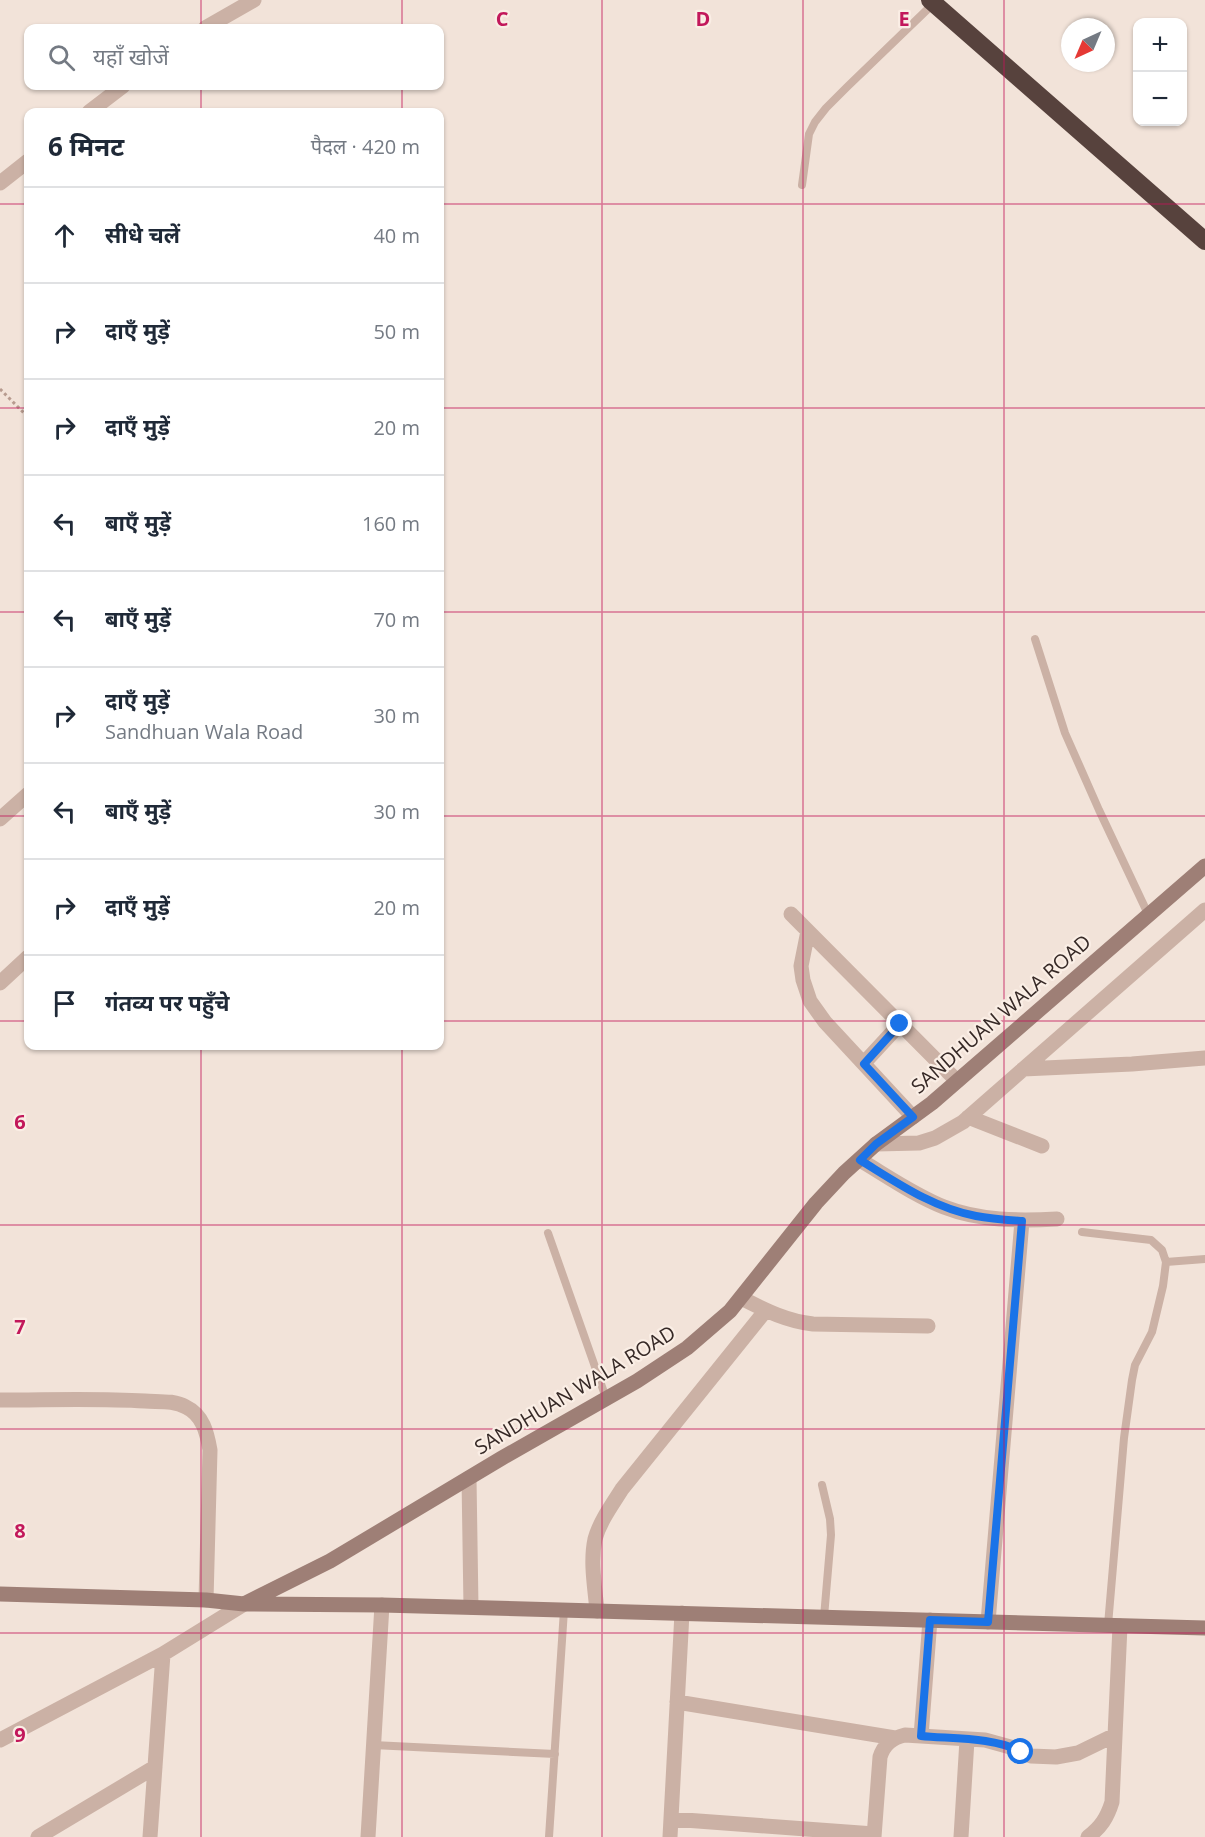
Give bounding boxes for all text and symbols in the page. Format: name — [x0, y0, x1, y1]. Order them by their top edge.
text: C — [496, 5, 509, 32]
text: D — [696, 5, 710, 32]
text: E — [898, 5, 910, 32]
north arrow — [1061, 18, 1115, 72]
map controls — [1133, 18, 1187, 126]
button: + — [1133, 18, 1187, 72]
search box — [24, 24, 444, 90]
icon: search — [45, 41, 78, 74]
text: यहाँ खोजें — [93, 41, 169, 71]
button: − — [1133, 72, 1187, 126]
text: 6 मिनट — [48, 128, 124, 164]
text: पैदल · 420 m — [311, 133, 420, 160]
icon: ahead — [48, 219, 81, 252]
text: सीधे चलें — [105, 219, 180, 249]
text: 40 m — [373, 222, 420, 249]
icon: right — [48, 315, 81, 348]
text: दाएँ मुड़ें — [105, 315, 170, 345]
text: 50 m — [373, 318, 420, 345]
icon: right — [48, 411, 81, 444]
text: दाएँ मुड़ें — [105, 411, 170, 441]
text: 20 m — [373, 414, 420, 441]
icon: left — [48, 507, 81, 540]
text: बाएँ मुड़ें — [105, 507, 171, 537]
text: 160 m — [362, 510, 420, 537]
icon: left — [48, 603, 81, 636]
text: बाएँ मुड़ें — [105, 603, 171, 633]
text: 70 m — [373, 606, 420, 633]
text: दाएँ मुड़ें — [105, 685, 170, 715]
icon: right — [48, 699, 81, 732]
text: 30 m — [373, 702, 420, 729]
text: Sandhuan Wala Road — [105, 718, 303, 745]
icon: left — [48, 795, 81, 828]
text: बाएँ मुड़ें — [105, 795, 171, 825]
text: 30 m — [373, 798, 420, 825]
icon: right — [48, 891, 81, 924]
text: दाएँ मुड़ें — [105, 891, 170, 921]
text: 20 m — [373, 894, 420, 921]
street label: SANDHUAN WALA ROAD — [905, 928, 1096, 1099]
icon: arrive — [48, 987, 81, 1020]
text: गंतव्य पर पहुँचे — [105, 987, 230, 1017]
route end — [886, 1010, 912, 1036]
text: 6 — [14, 1108, 26, 1135]
text: 7 — [14, 1313, 26, 1340]
street label: SANDHUAN WALA ROAD — [469, 1319, 680, 1460]
text: 8 — [14, 1517, 26, 1544]
text: 9 — [14, 1721, 26, 1748]
route start — [1007, 1738, 1033, 1764]

